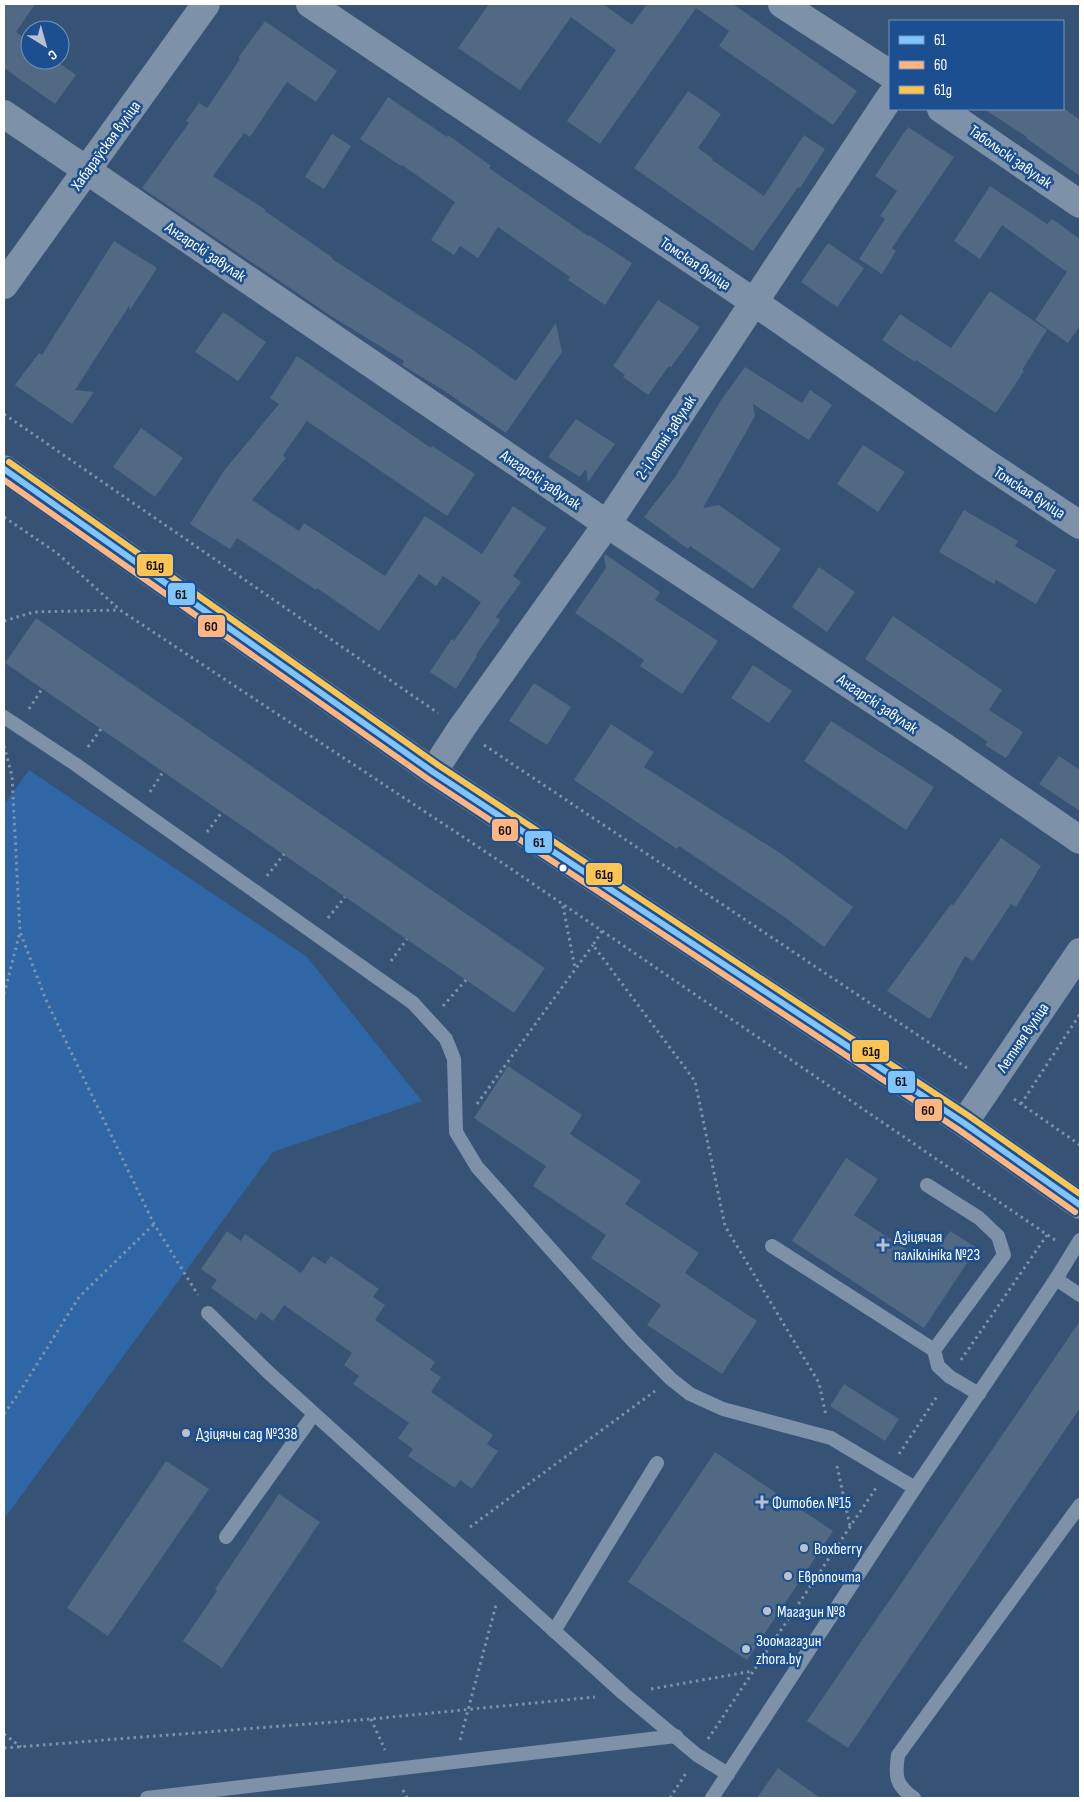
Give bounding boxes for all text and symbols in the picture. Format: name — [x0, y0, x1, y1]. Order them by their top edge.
north arrow — [20, 20, 70, 70]
legend — [889, 20, 1064, 110]
text: 61 — [934, 31, 947, 50]
text: С — [45, 46, 61, 64]
text: 60 — [934, 56, 947, 75]
text: 61д — [934, 81, 952, 100]
street label: Хабараўская вуліца — [67, 97, 145, 195]
street label: Табольскі завулак — [965, 122, 1056, 193]
street label: Ангарскі завулак — [160, 218, 250, 287]
street label: Томская вуліца — [656, 234, 734, 295]
street label: 2-і Летні завулак — [632, 391, 701, 483]
street label: Ангарскі завулак — [495, 446, 585, 515]
street label: Томская вуліца — [990, 463, 1069, 523]
line badge: 61д — [136, 553, 174, 577]
text: 61д — [146, 557, 164, 574]
line badge: 61 — [167, 582, 196, 606]
text: 61 — [175, 586, 188, 603]
line badge: 60 — [197, 614, 226, 638]
text: 60 — [204, 618, 218, 635]
street label: Ангарскі завулак — [832, 670, 922, 739]
line badge: 60 — [491, 818, 519, 842]
text: 60 — [498, 822, 512, 839]
line badge: 61 — [524, 830, 553, 854]
text: 61 — [533, 834, 546, 851]
line badge: 61д — [585, 862, 623, 886]
unlabelled marker — [558, 863, 568, 873]
text: 61д — [595, 866, 613, 883]
street label: Летняя вуліца — [993, 999, 1053, 1077]
line badge: 61д — [851, 1039, 890, 1063]
text: 61д — [862, 1043, 880, 1060]
line badge: 61 — [887, 1070, 916, 1094]
text: 61 — [895, 1073, 908, 1090]
line badge: 60 — [914, 1098, 943, 1122]
text: 60 — [921, 1102, 935, 1119]
place label: Дзіцячая паліклініка №23 — [894, 1228, 980, 1265]
marker: Дзіцячая паліклініка №23 — [876, 1238, 890, 1252]
place label: Дзіцячы сад №338 — [196, 1425, 298, 1444]
marker: Дзіцячы сад №338 — [180, 1427, 192, 1439]
place label: Фитобел №15 — [772, 1494, 851, 1513]
marker: Фитобел №15 — [756, 1496, 768, 1508]
place label: Boxberry — [814, 1540, 862, 1559]
marker: Boxberry — [798, 1542, 810, 1554]
place label: Европочта — [798, 1568, 861, 1587]
marker: Европочта — [782, 1570, 794, 1582]
place label: Магазин №8 — [777, 1603, 845, 1622]
marker: Магазин №8 — [761, 1605, 773, 1617]
place label: Зоомагазин zhora.by — [756, 1632, 822, 1669]
marker: Зоомагазин zhora.by — [740, 1643, 752, 1655]

